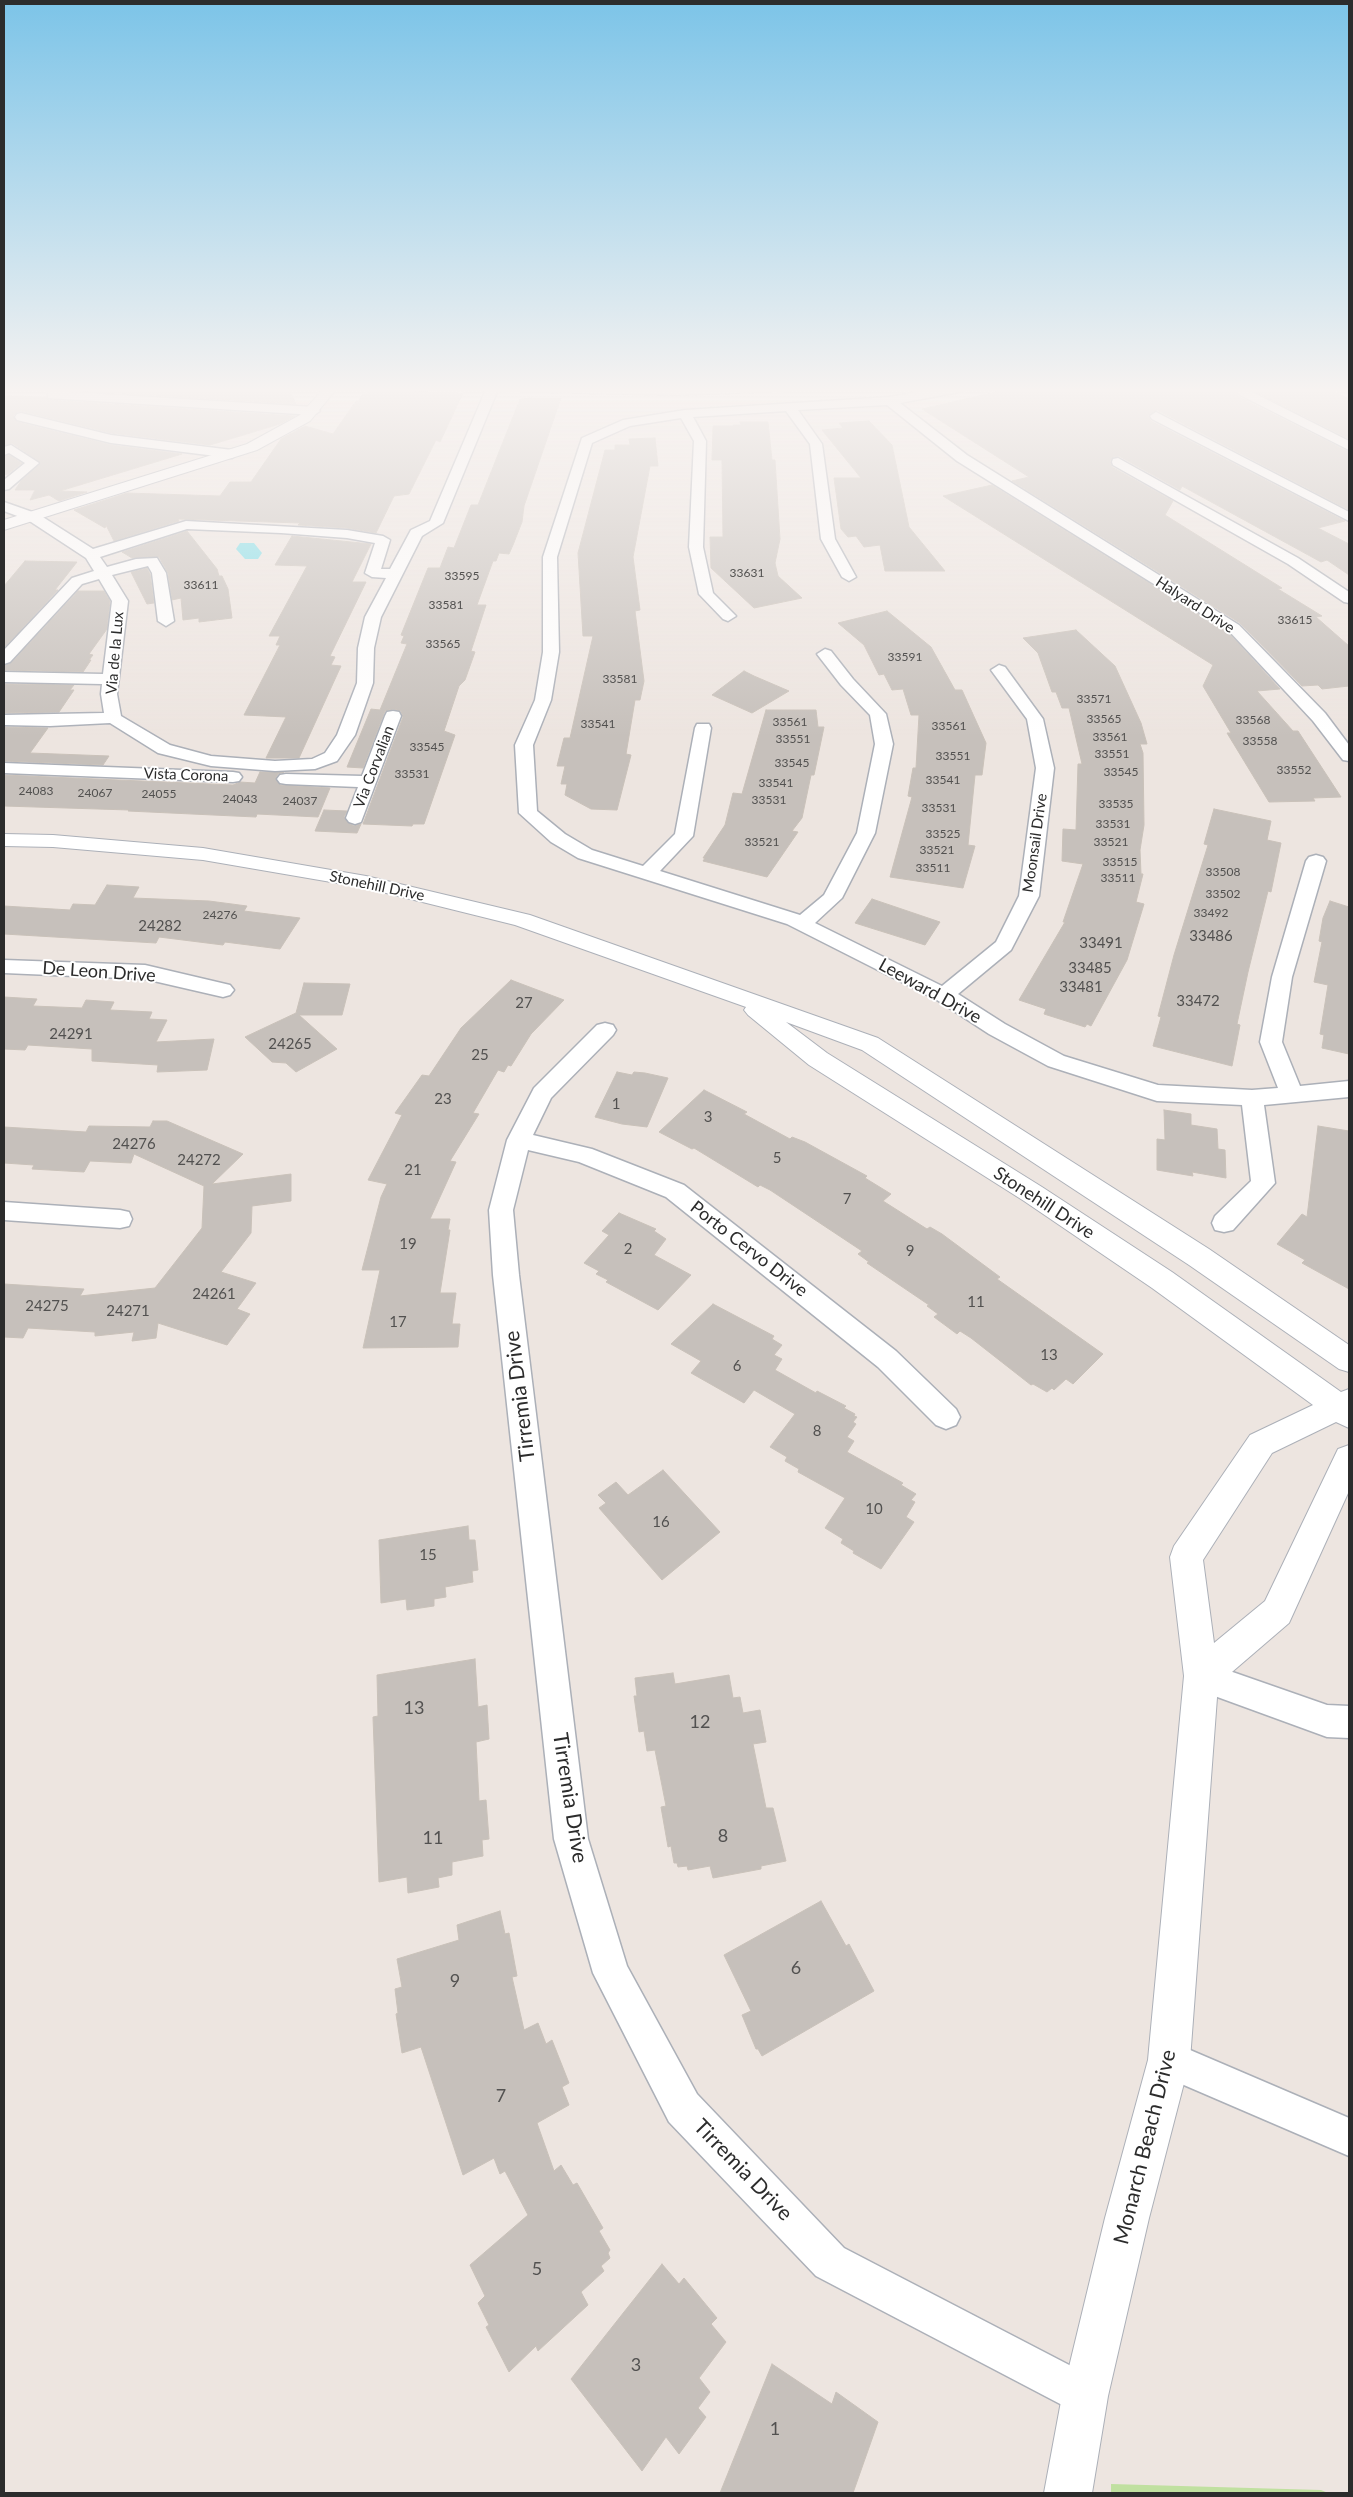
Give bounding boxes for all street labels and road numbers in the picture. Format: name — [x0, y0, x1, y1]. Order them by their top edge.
street label: Halyard Drive — [1152, 573, 1238, 637]
street label: Via de la Lux — [102, 611, 128, 695]
street label: Via Corvalian — [350, 723, 398, 811]
street label: Vista Corona — [143, 765, 229, 785]
street label: Moonsail Drive — [1019, 792, 1051, 894]
street label: Stonehill Drive — [328, 867, 426, 905]
street label: Leeward Drive — [875, 954, 985, 1028]
street label: De Leon Drive — [42, 957, 156, 987]
street label: Stonehill Drive — [990, 1162, 1098, 1244]
street label: Porto Cervo Drive — [686, 1196, 812, 1302]
street label: Tirremia Drive — [499, 1329, 541, 1463]
street label: Tirremia Drive — [547, 1731, 593, 1865]
street label: Monarch Beach Drive — [1109, 2047, 1181, 2247]
street label: Tirremia Drive — [688, 2114, 798, 2226]

